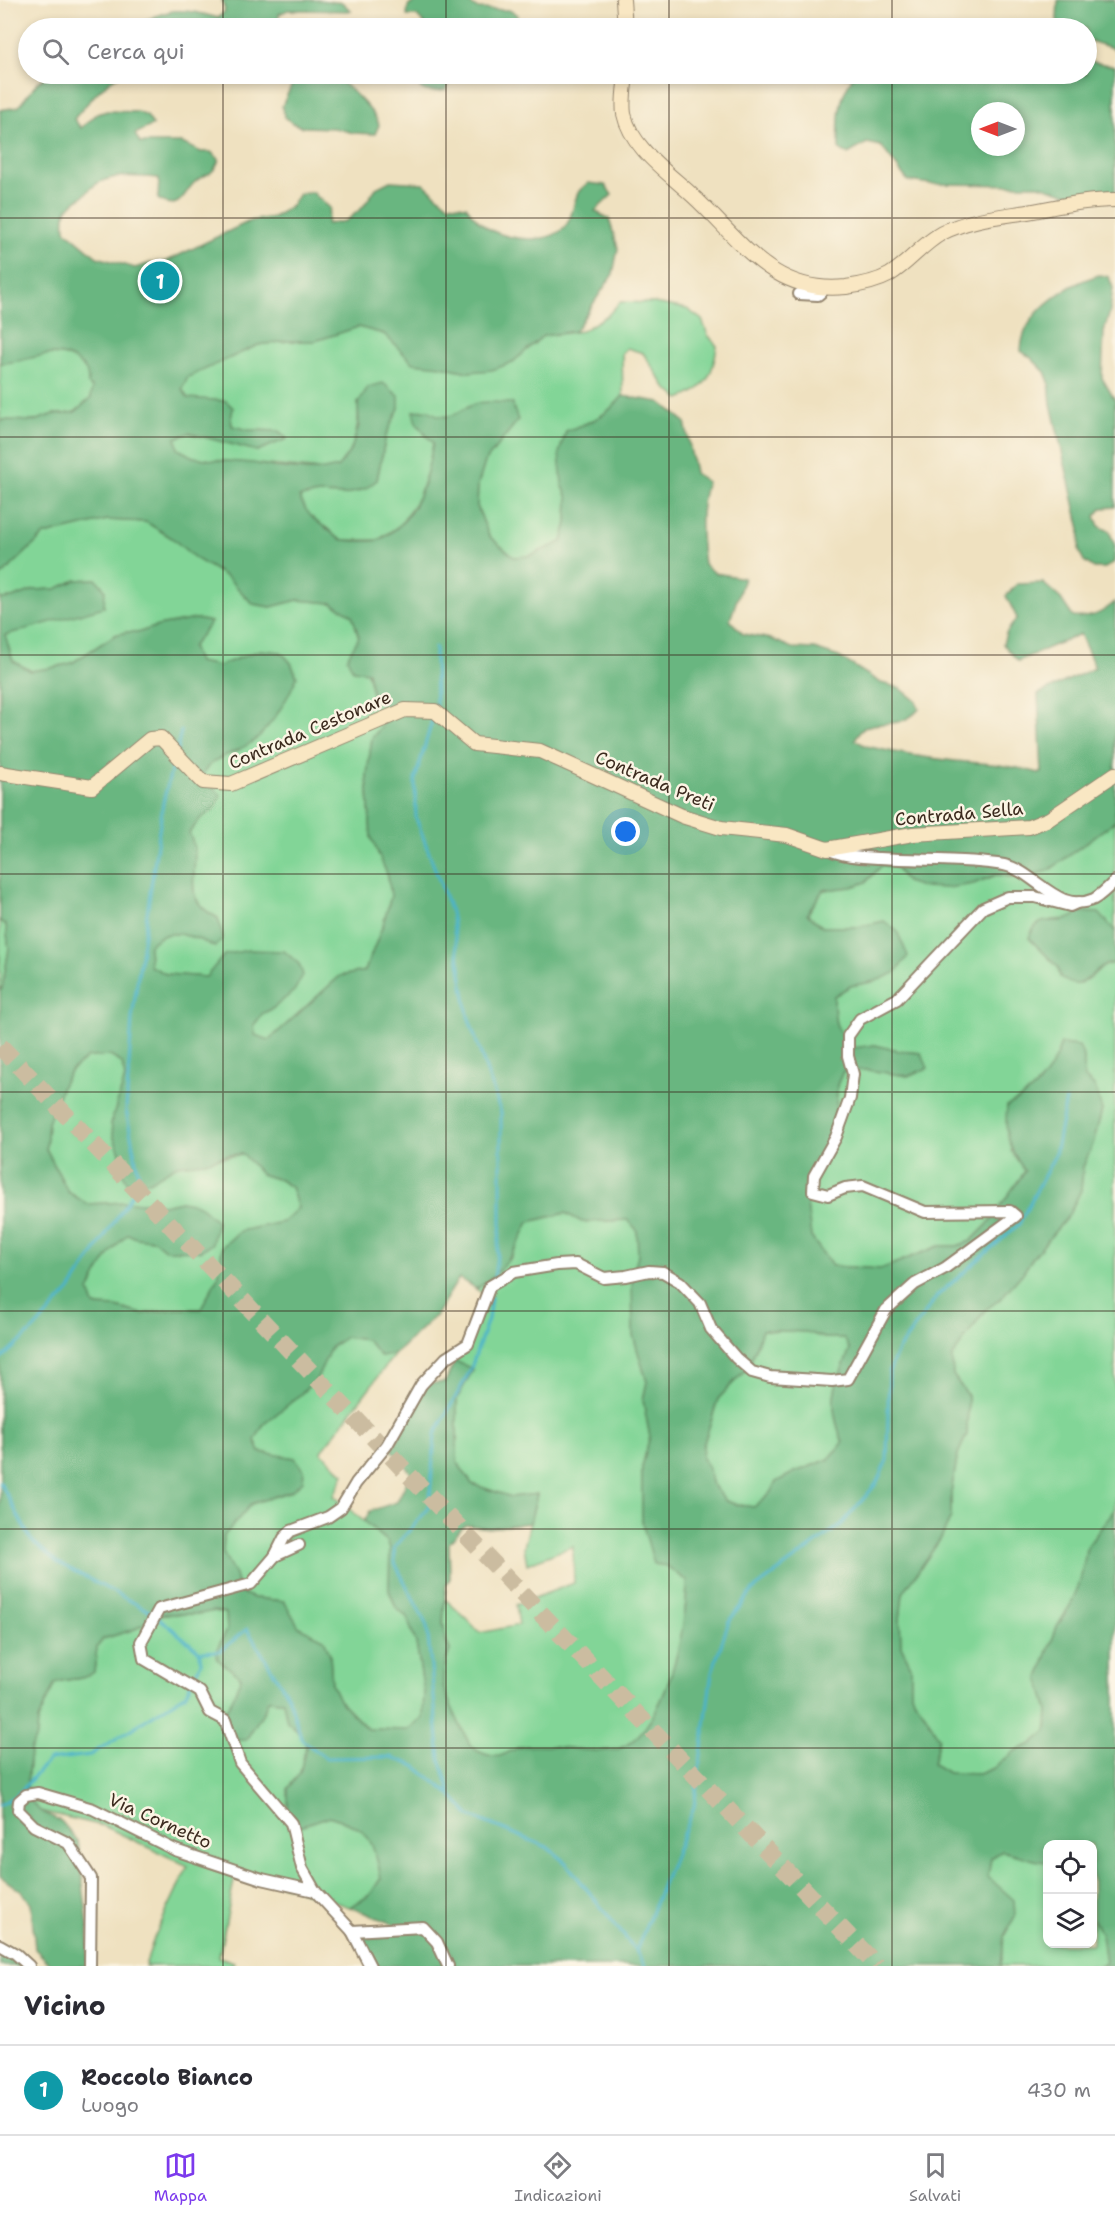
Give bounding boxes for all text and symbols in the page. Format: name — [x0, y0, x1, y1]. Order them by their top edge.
search box — [18, 18, 1097, 84]
icon: search — [39, 35, 72, 68]
text: Cerca qui — [87, 37, 185, 66]
north arrow — [971, 102, 1025, 156]
pin: 1 — [140, 258, 180, 304]
street label: Contrada Cestonare — [225, 685, 395, 775]
street label: Contrada Preti — [592, 745, 718, 817]
street label: Contrada Sella — [894, 796, 1024, 832]
your location — [611, 817, 640, 846]
street label: Via Cornetto — [105, 1788, 215, 1854]
map controls — [1043, 1840, 1097, 1948]
button: locate — [1043, 1840, 1097, 1894]
button: layers — [1043, 1894, 1097, 1948]
text: Vicino — [24, 1988, 106, 2023]
text: Roccolo Bianco — [81, 2063, 253, 2092]
text: 1 — [39, 2077, 48, 2103]
text: 430 m — [1027, 2077, 1091, 2103]
text: Luogo — [81, 2092, 139, 2118]
tab: Mappa — [154, 2149, 207, 2206]
tab: Indicazioni — [514, 2149, 602, 2206]
tab: Salvati — [909, 2149, 961, 2206]

